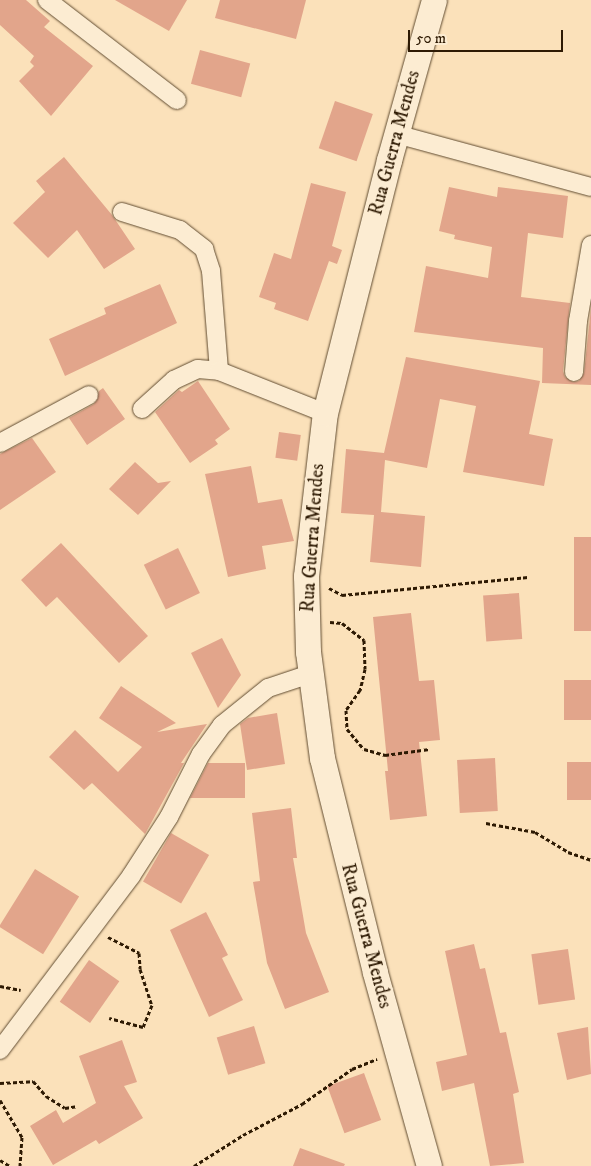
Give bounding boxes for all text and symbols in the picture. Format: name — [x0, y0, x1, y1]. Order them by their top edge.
scale bar — [411, 20, 566, 52]
text: 50 m — [416, 29, 446, 48]
street label: Rua Guerra Mendes — [365, 68, 425, 218]
street label: Rua Guerra Mendes — [296, 463, 330, 613]
street label: Rua Guerra Mendes — [336, 861, 396, 1011]

